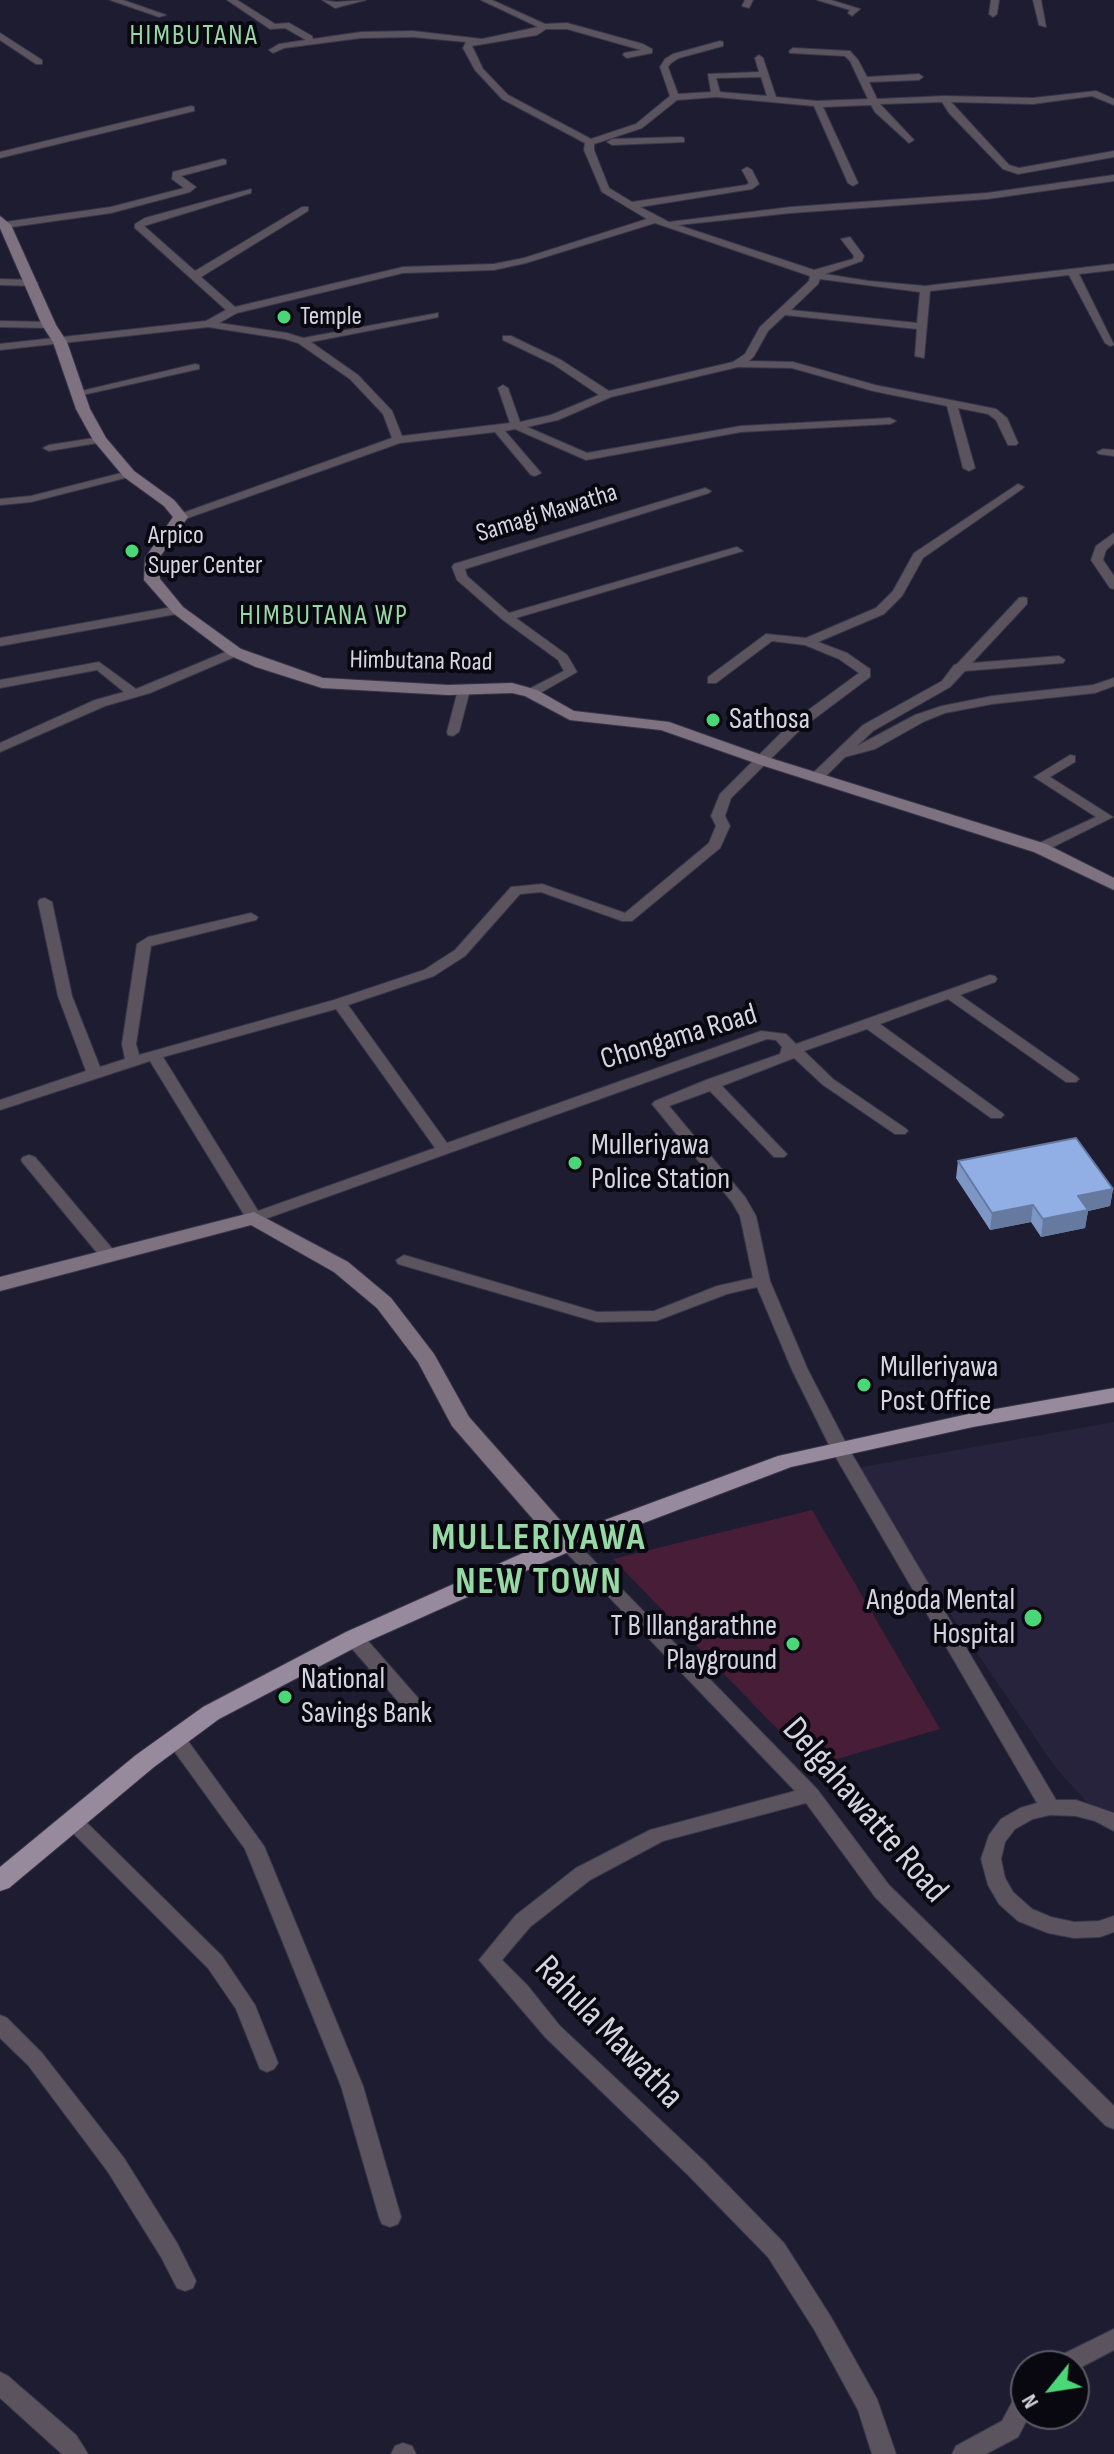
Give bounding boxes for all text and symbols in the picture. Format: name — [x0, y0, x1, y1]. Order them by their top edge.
district label: HIMBUTANA — [129, 20, 259, 54]
place label: Temple — [300, 301, 362, 333]
marker: Temple — [275, 308, 293, 326]
street label: Samagi Mawatha — [473, 478, 621, 550]
place label: Arpico Super Center — [148, 520, 263, 582]
marker: Arpico Super Center — [123, 542, 141, 560]
district label: HIMBUTANA WP — [239, 600, 409, 634]
street label: Himbutana Road — [349, 645, 493, 679]
place label: Sathosa — [729, 702, 810, 738]
marker: Sathosa — [704, 711, 722, 729]
street label: Chongama Road — [597, 997, 761, 1079]
place label: Mulleriyawa Police Station — [591, 1128, 730, 1198]
marker: Mulleriyawa Police Station — [566, 1154, 584, 1172]
place label: Mulleriyawa Post Office — [880, 1350, 998, 1420]
marker: Mulleriyawa Post Office — [855, 1376, 873, 1394]
district label: MULLERIYAWA NEW TOWN — [431, 1516, 647, 1606]
place label: Angoda Mental Hospital — [867, 1583, 1015, 1654]
marker: Angoda Mental Hospital — [1022, 1607, 1044, 1629]
place label: T B Illangarathne Playground — [611, 1609, 777, 1680]
marker: T B Illangarathne Playground — [784, 1635, 802, 1653]
place label: National Savings Bank — [301, 1662, 432, 1732]
marker: National Savings Bank — [276, 1688, 294, 1706]
street label: Delgahawatte Road — [772, 1710, 956, 1912]
street label: Rahula Mawatha — [525, 1948, 691, 2118]
north arrow — [1010, 2350, 1090, 2430]
text: N — [1016, 2389, 1045, 2413]

